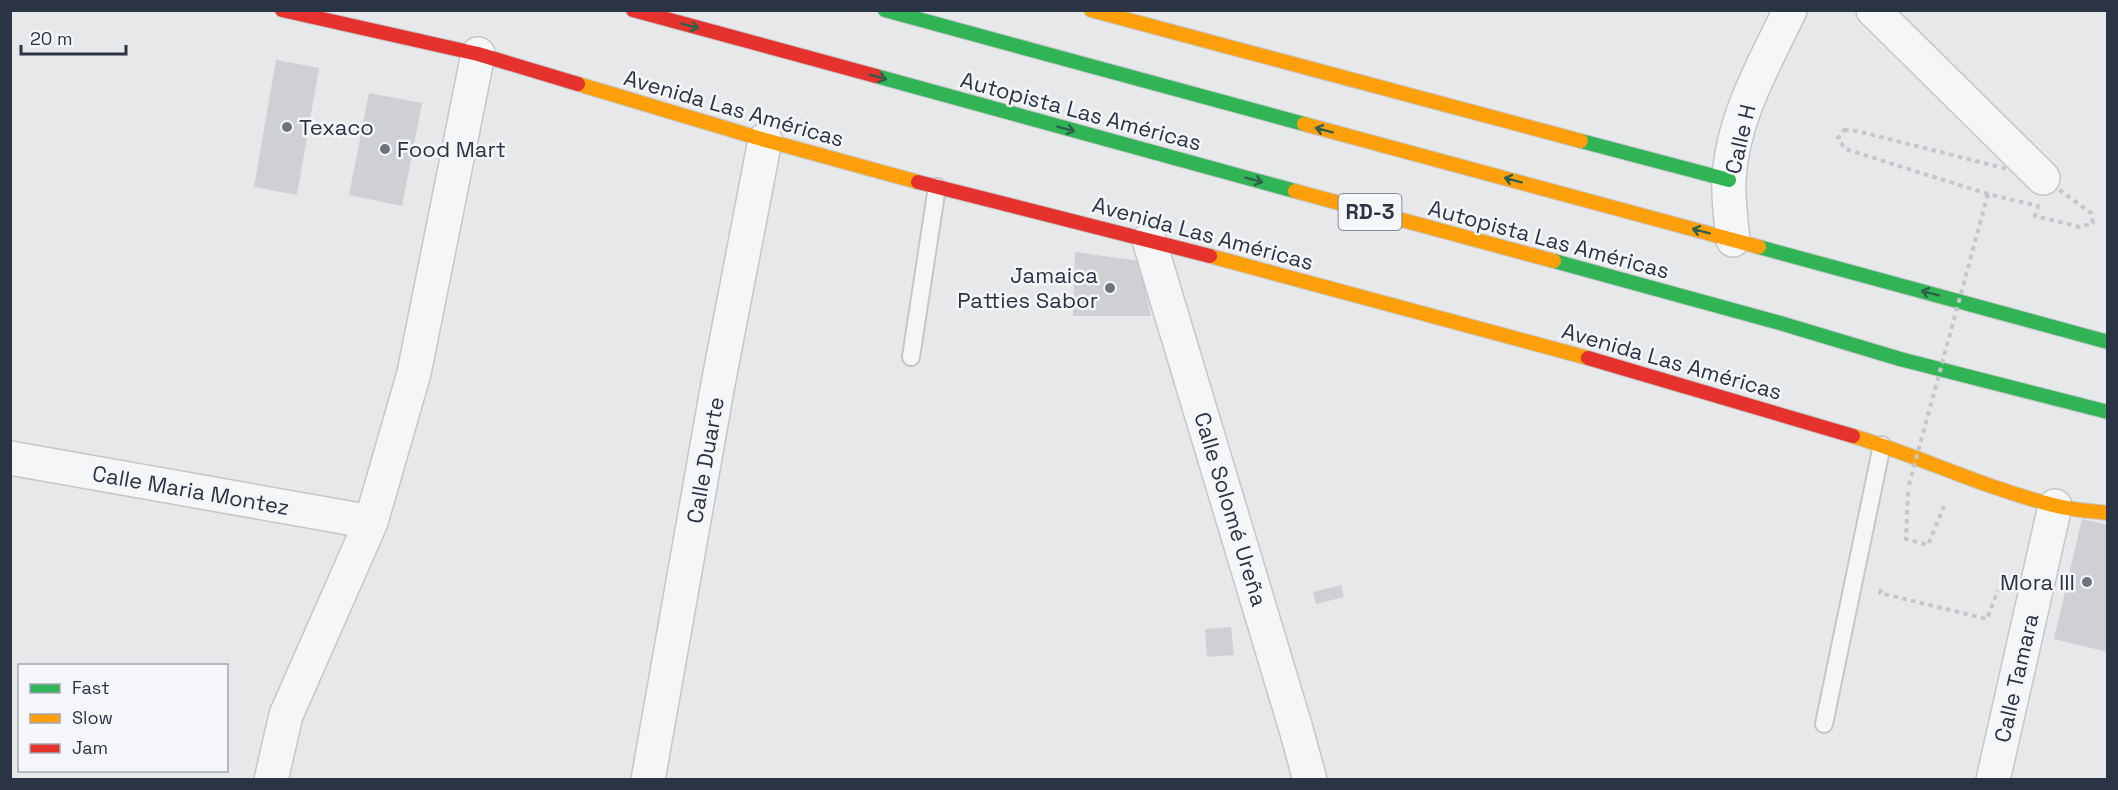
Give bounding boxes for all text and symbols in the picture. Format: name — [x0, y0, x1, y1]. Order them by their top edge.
scale bar — [21, 18, 126, 56]
one-way arrow — [680, 21, 699, 32]
text: 20 m — [30, 27, 73, 50]
street label: Avenida Las Américas — [621, 63, 847, 153]
street label: Autopista Las Américas — [957, 65, 1205, 157]
one-way arrow — [868, 72, 887, 84]
street label: Calle H — [1718, 101, 1762, 177]
place label: Texaco — [299, 113, 374, 141]
marker: Texaco — [280, 120, 294, 134]
one-way arrow — [1315, 123, 1334, 135]
one-way arrow — [1056, 124, 1075, 135]
place label: Food Mart — [397, 135, 506, 163]
marker: Food Mart — [378, 142, 392, 156]
one-way arrow — [1503, 174, 1522, 186]
one-way arrow — [1244, 175, 1263, 187]
street label: Avenida Las Américas — [1089, 190, 1317, 276]
street label: Autopista Las Américas — [1425, 193, 1673, 285]
road number: RD-3 — [1338, 194, 1402, 230]
one-way arrow — [1692, 225, 1711, 237]
place label: Jamaica Patties Sabor — [957, 261, 1098, 314]
marker: Jamaica Patties Sabor — [1103, 281, 1117, 295]
one-way arrow — [1921, 287, 1940, 298]
street label: Avenida Las Américas — [1559, 316, 1785, 406]
street label: Calle Duarte — [680, 395, 730, 525]
street label: Calle Solomé Ureña — [1188, 409, 1274, 610]
street label: Calle Maria Montez — [90, 459, 292, 521]
place label: Mora III — [2000, 568, 2075, 596]
marker: Mora III — [2080, 575, 2094, 589]
street label: Calle Tamara — [1988, 610, 2045, 745]
legend — [18, 664, 228, 772]
text: Fast — [72, 676, 109, 699]
text: Slow — [72, 706, 113, 729]
text: Jam — [72, 736, 108, 759]

